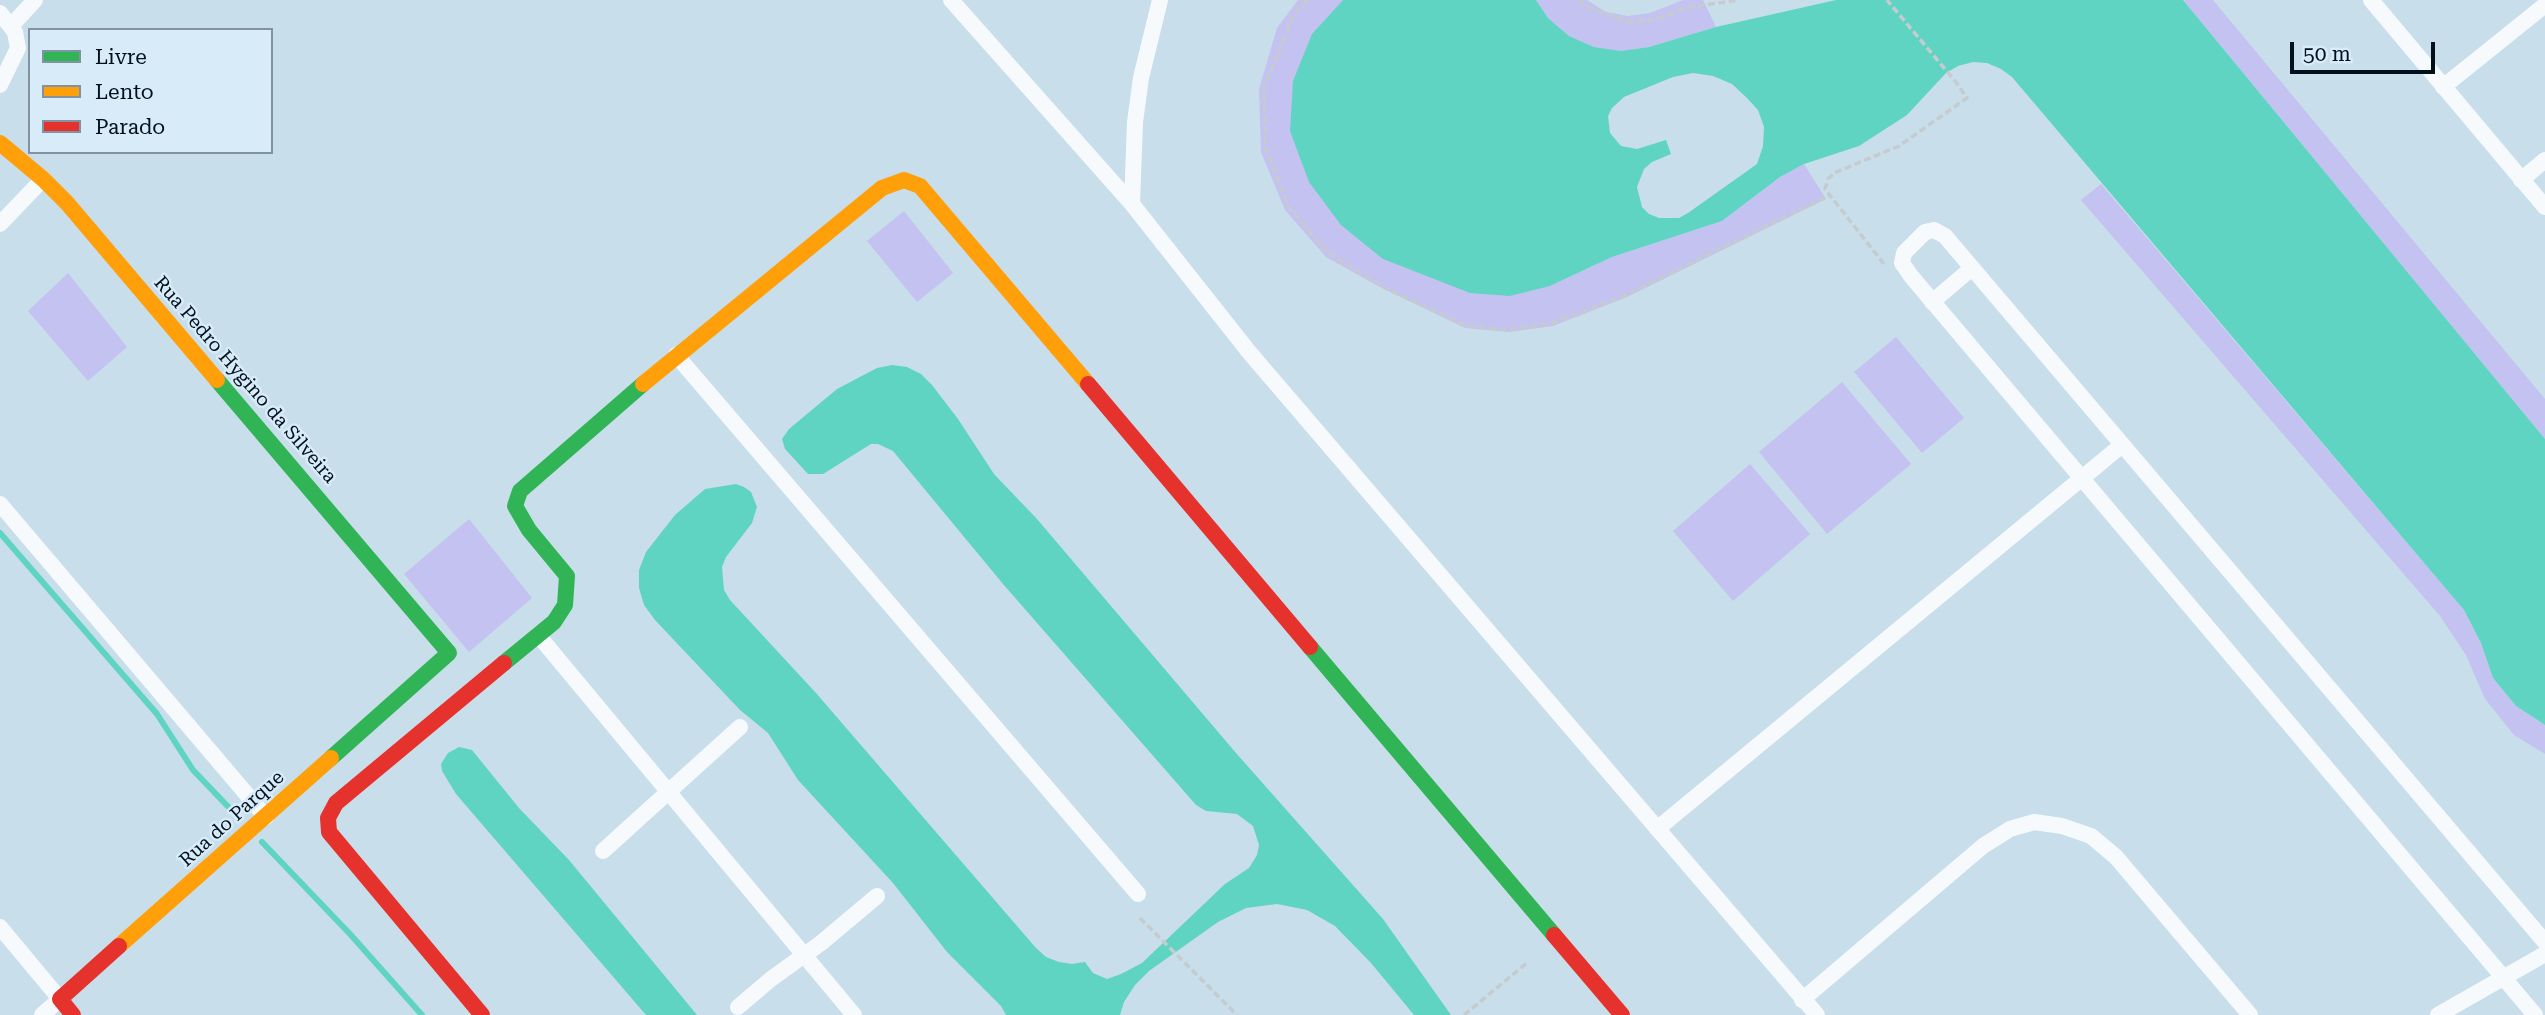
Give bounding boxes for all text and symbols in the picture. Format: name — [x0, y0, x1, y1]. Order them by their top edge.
legend — [28, 28, 273, 154]
scale bar — [2293, 28, 2438, 72]
text: 50 m — [2303, 42, 2351, 66]
text: Livre — [95, 45, 147, 69]
text: Lento — [95, 80, 154, 104]
text: Parado — [95, 115, 165, 139]
street label: Rua Pedro Hygino da Silveira — [149, 272, 341, 488]
street label: Rua do Parque — [175, 766, 289, 872]

